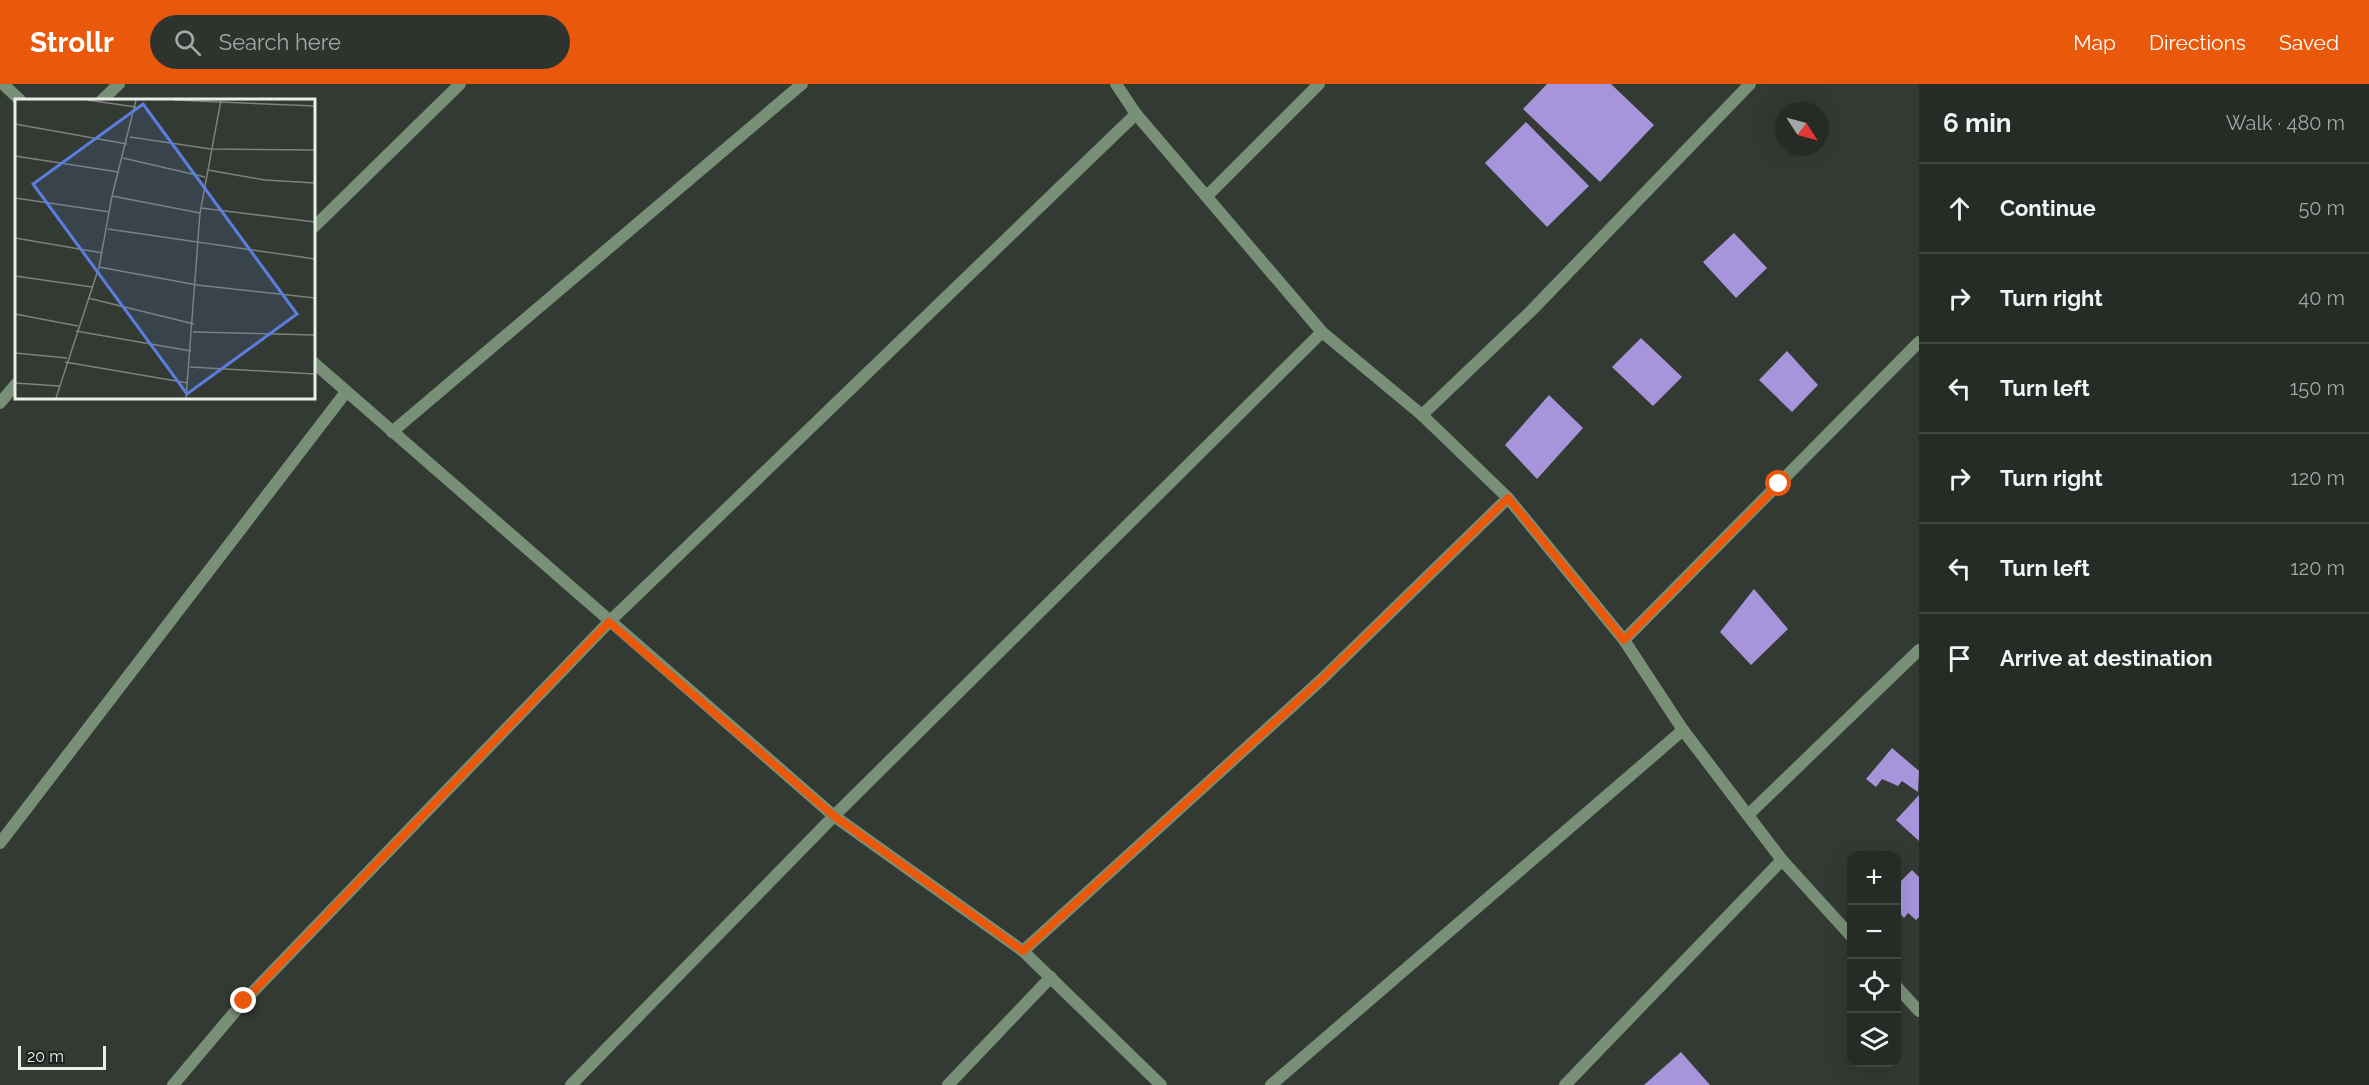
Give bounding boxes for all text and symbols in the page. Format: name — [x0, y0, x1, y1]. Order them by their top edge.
search box — [150, 15, 570, 69]
text: Strollr — [30, 26, 114, 59]
icon: search — [171, 26, 204, 59]
text: Search here — [219, 29, 341, 55]
text: Map — [2073, 30, 2116, 55]
text: Directions — [2149, 30, 2246, 55]
text: Saved — [2279, 30, 2339, 55]
inset map — [15, 99, 315, 399]
north arrow — [1775, 102, 1829, 156]
text: 6 min — [1943, 108, 2012, 138]
text: Walk · 480 m — [2226, 111, 2345, 135]
icon: ahead — [1943, 192, 1976, 225]
text: Continue — [2000, 195, 2096, 221]
text: 50 m — [2298, 196, 2345, 220]
icon: right — [1943, 282, 1976, 315]
text: Turn right — [2000, 285, 2103, 311]
text: 40 m — [2298, 286, 2345, 310]
icon: left — [1943, 372, 1976, 405]
text: Turn left — [2000, 375, 2090, 401]
text: 150 m — [2290, 376, 2345, 400]
icon: right — [1943, 462, 1976, 495]
text: Turn right — [2000, 465, 2103, 491]
text: 120 m — [2290, 466, 2345, 490]
route start — [1765, 470, 1791, 496]
icon: left — [1943, 552, 1976, 585]
text: Turn left — [2000, 555, 2090, 581]
text: 120 m — [2290, 556, 2345, 580]
icon: arrive — [1943, 642, 1976, 675]
text: Arrive at destination — [2000, 645, 2213, 671]
map controls — [1847, 851, 1901, 1067]
button: + — [1847, 851, 1901, 905]
button: − — [1847, 905, 1901, 959]
button: locate — [1847, 959, 1901, 1013]
route end — [230, 987, 256, 1013]
button: layers — [1847, 1013, 1901, 1067]
scale bar — [18, 1043, 106, 1070]
text: 20 m — [27, 1047, 64, 1066]

